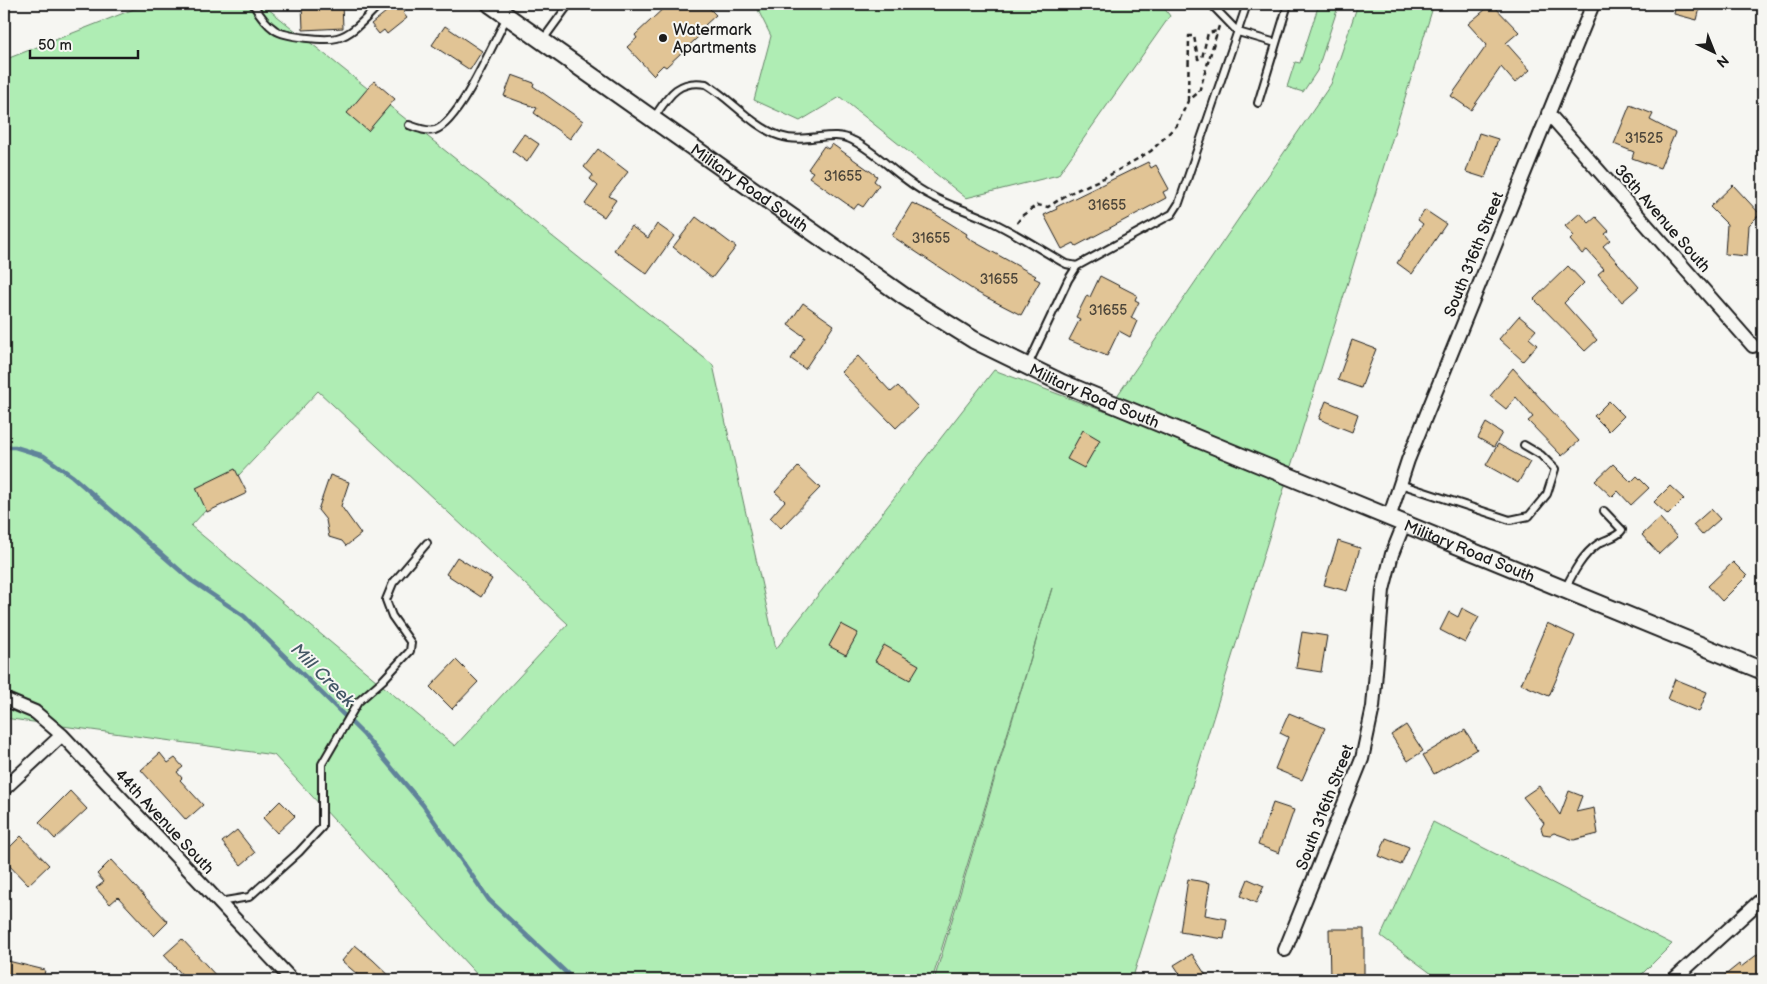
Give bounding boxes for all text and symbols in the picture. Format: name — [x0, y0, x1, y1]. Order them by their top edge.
place label: Watermark Apartments — [673, 21, 756, 58]
scale bar — [30, 28, 138, 60]
north arrow — [1690, 28, 1740, 78]
marker: Watermark Apartments — [657, 32, 669, 44]
text: 50 m — [38, 36, 72, 55]
text: N — [1713, 51, 1732, 71]
house number: 31525 — [1625, 130, 1663, 147]
street label: Military Road South — [686, 141, 812, 237]
street label: 36th Avenue South — [1610, 161, 1714, 277]
house number: 31655 — [824, 168, 862, 185]
street label: South 316th Street — [1441, 189, 1508, 320]
house number: 31655 — [1088, 197, 1126, 214]
house number: 31655 — [912, 230, 950, 247]
house number: 31655 — [980, 271, 1018, 288]
house number: 31655 — [1089, 302, 1127, 319]
street label: Military Road South — [1026, 360, 1162, 433]
street label: Military Road South — [1401, 517, 1537, 587]
water label: Mill Creek — [286, 639, 360, 712]
street label: South 316th Street — [1293, 742, 1358, 873]
street label: 44th Avenue South — [110, 766, 218, 879]

